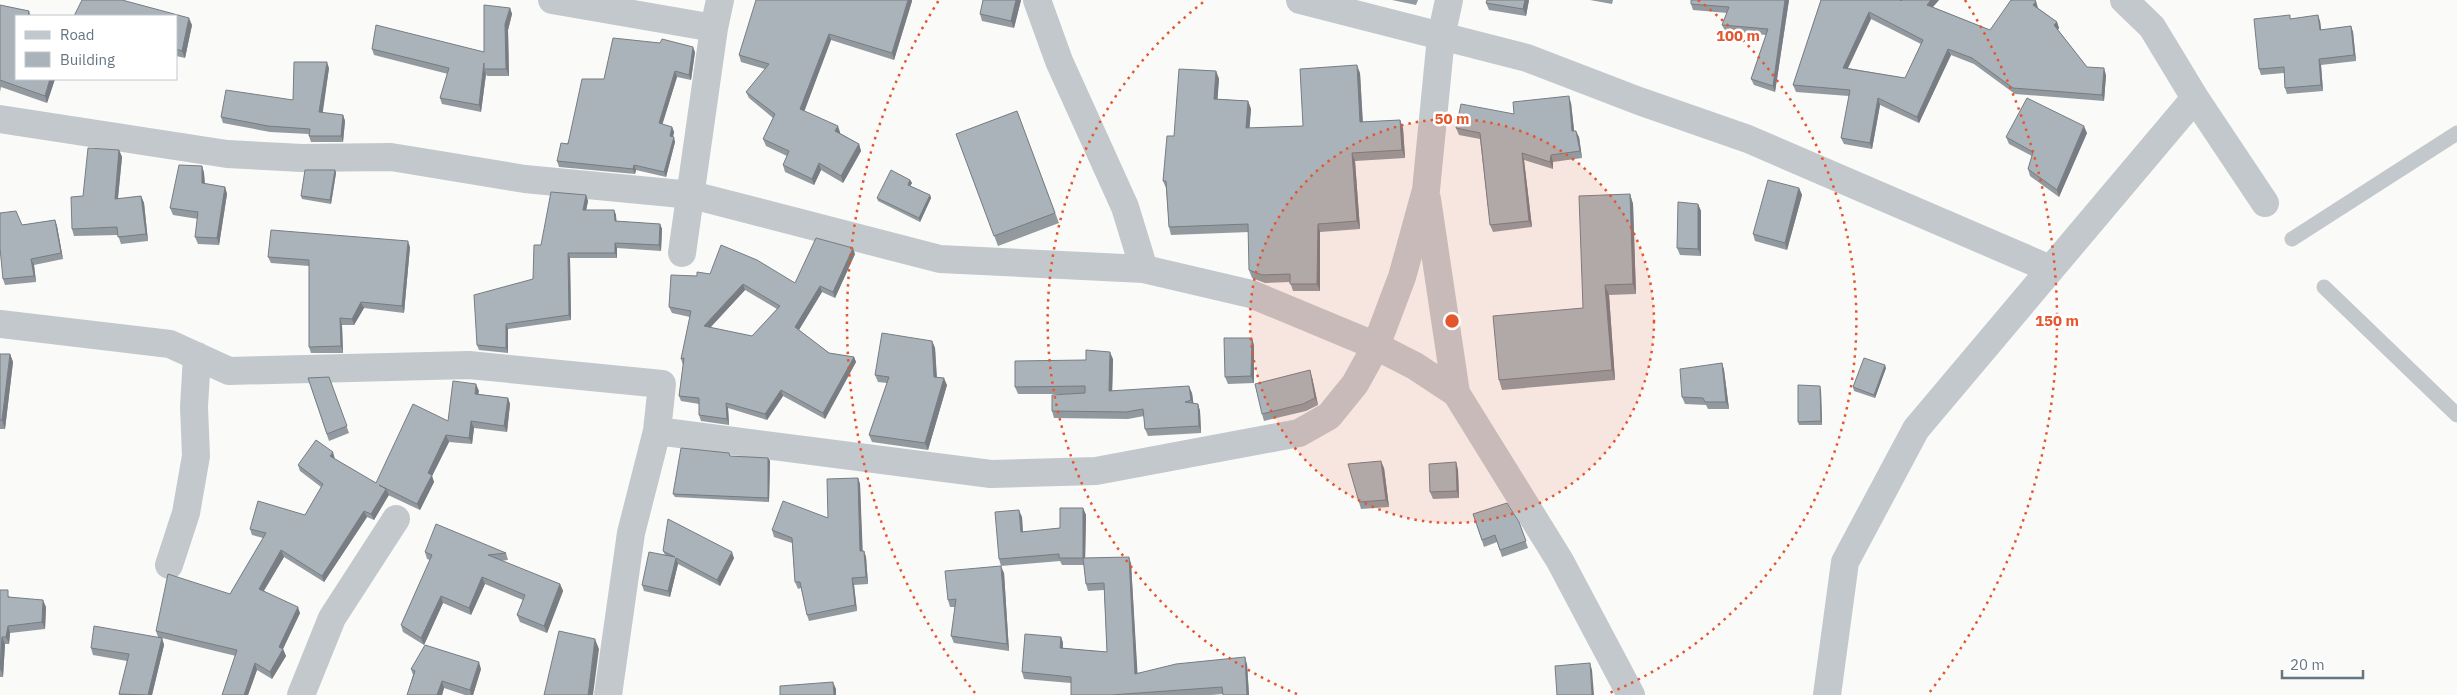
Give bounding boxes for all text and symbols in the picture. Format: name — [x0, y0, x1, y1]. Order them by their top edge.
legend — [15, 15, 178, 80]
text: Road — [60, 25, 95, 44]
text: 100 m — [1716, 26, 1760, 45]
text: Building — [60, 50, 115, 69]
text: 50 m — [1435, 109, 1469, 128]
text: 150 m — [2035, 311, 2079, 330]
centre of rings — [1443, 312, 1461, 330]
scale bar — [2282, 648, 2363, 680]
text: 20 m — [2290, 655, 2325, 674]

